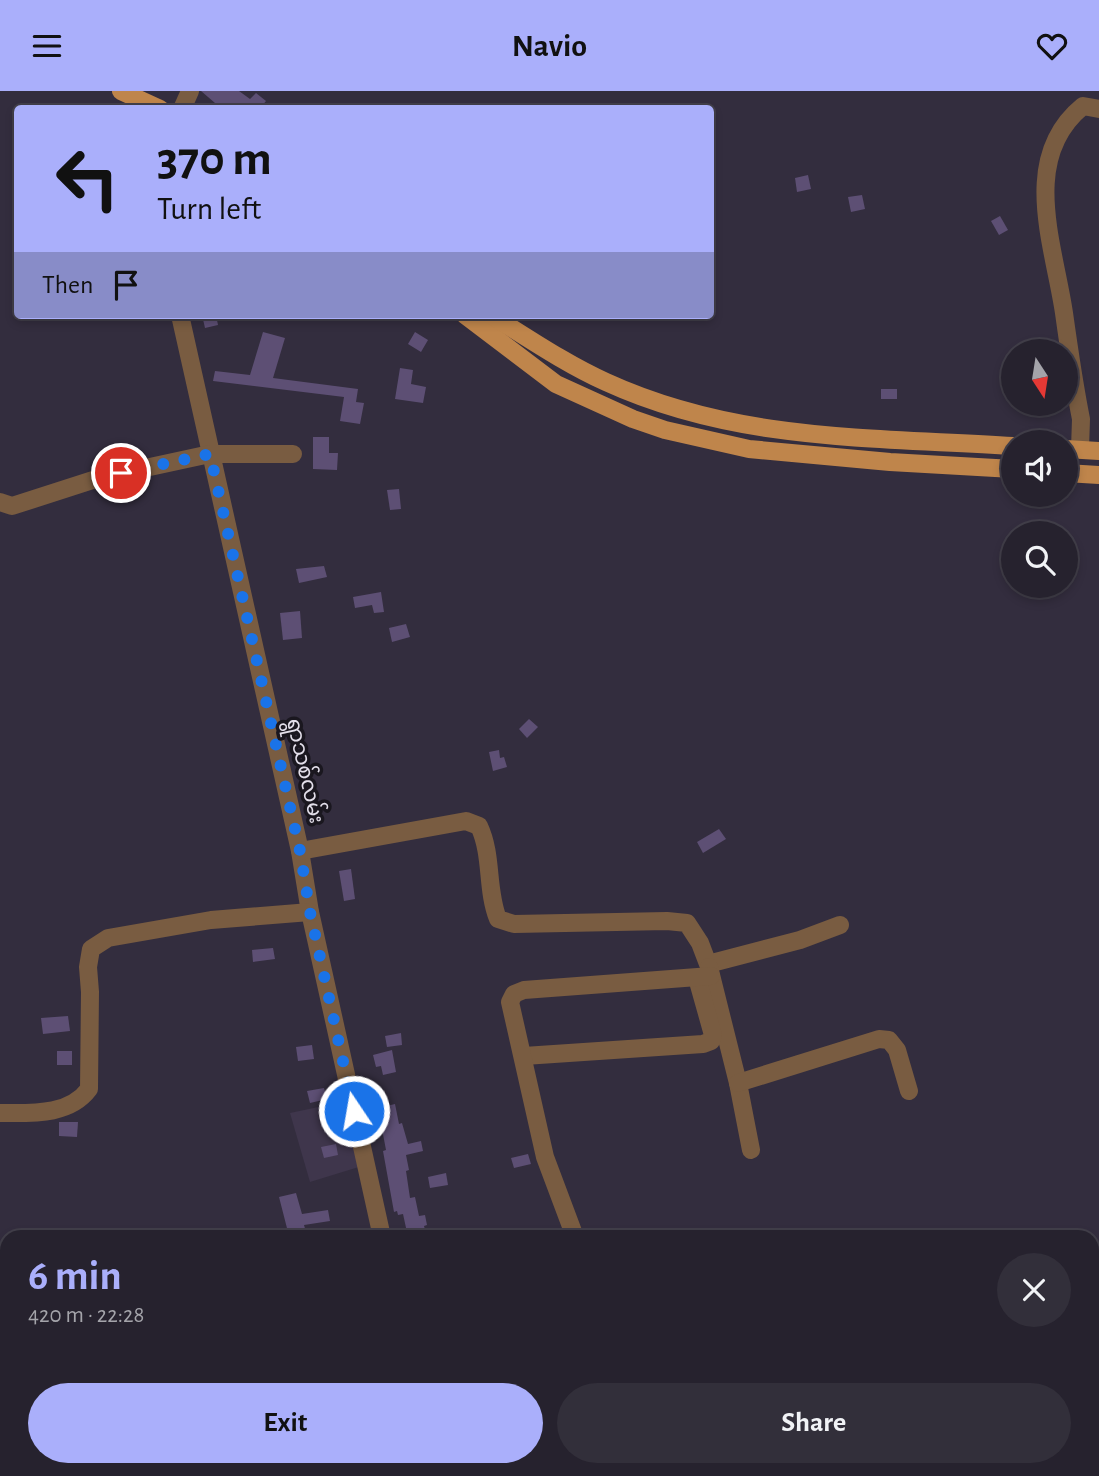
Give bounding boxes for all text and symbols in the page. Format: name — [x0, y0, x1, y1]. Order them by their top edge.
icon: menu — [28, 27, 66, 65]
icon: heart — [1033, 27, 1071, 65]
text: Navio — [512, 30, 587, 62]
icon: left — [42, 133, 133, 224]
text: 370 m — [157, 135, 272, 184]
text: Turn left — [157, 193, 261, 225]
icon: arrive — [107, 266, 145, 304]
text: Then — [42, 272, 93, 298]
north arrow — [1001, 339, 1078, 417]
map controls — [1001, 339, 1078, 598]
button: sound — [1001, 430, 1078, 507]
pin — [91, 443, 151, 503]
icon: arrive — [102, 454, 140, 492]
button: search — [1001, 521, 1078, 598]
street label: ရွာသစ်လမ်း — [277, 715, 333, 827]
position arrow — [317, 1074, 391, 1148]
button: close — [997, 1253, 1071, 1327]
text: 6 min — [28, 1255, 122, 1297]
text: 420 m · 22:28 — [28, 1304, 144, 1327]
button: Exit — [28, 1383, 543, 1463]
button: Share — [557, 1383, 1071, 1463]

